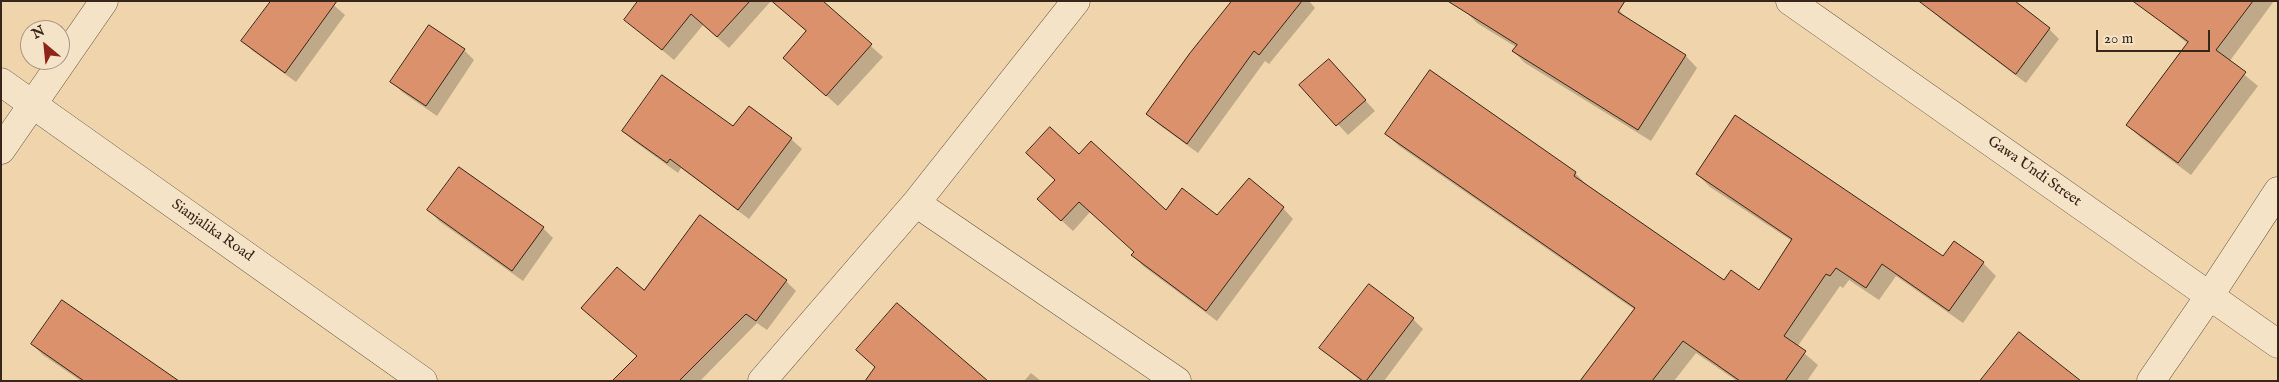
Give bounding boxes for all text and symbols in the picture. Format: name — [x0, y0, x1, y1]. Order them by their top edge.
north arrow — [20, 20, 70, 70]
scale bar — [2099, 20, 2213, 52]
text: N — [29, 22, 48, 43]
text: 20 m — [2104, 29, 2133, 48]
street label: Gawa Undi Street — [1984, 133, 2084, 211]
street label: Sianjalika Road — [168, 196, 256, 266]

